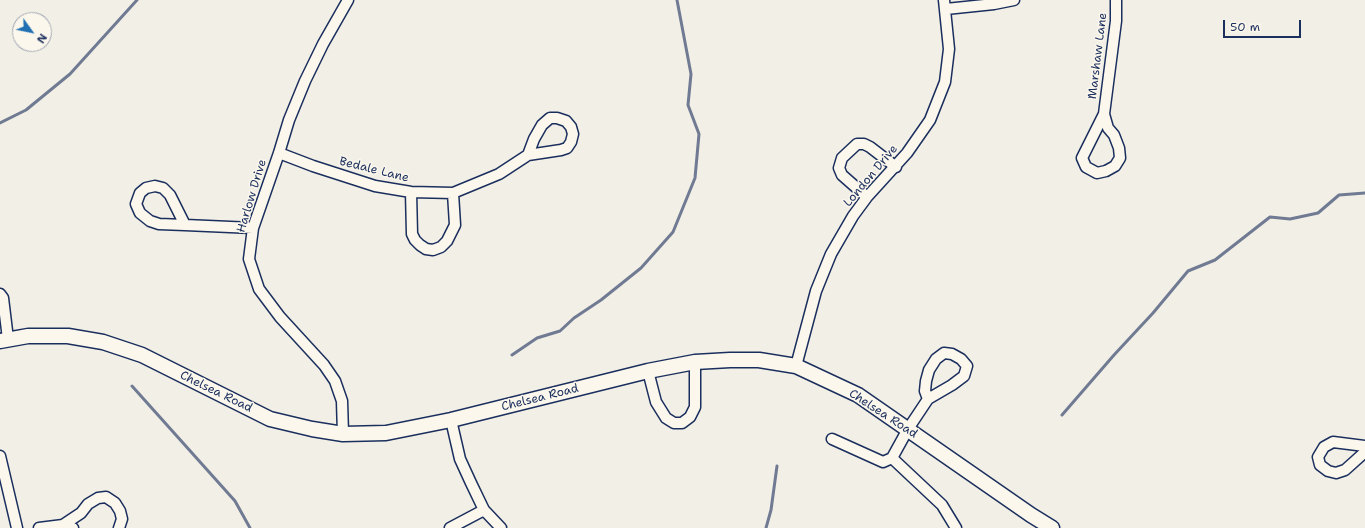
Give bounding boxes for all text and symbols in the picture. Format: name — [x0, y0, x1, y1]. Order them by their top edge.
north arrow — [12, 12, 52, 52]
street label: Marshaw Lane — [1086, 12, 1110, 100]
scale bar — [1225, 12, 1303, 38]
text: 50 m — [1230, 19, 1260, 35]
text: N — [33, 31, 50, 46]
street label: London Drive — [841, 142, 901, 210]
street label: Bedale Lane — [338, 154, 410, 186]
street label: Harlow Drive — [234, 158, 270, 234]
street label: Chelsea Road — [177, 368, 255, 416]
street label: Chelsea Road — [500, 381, 580, 415]
street label: Chelsea Road — [846, 386, 920, 442]

